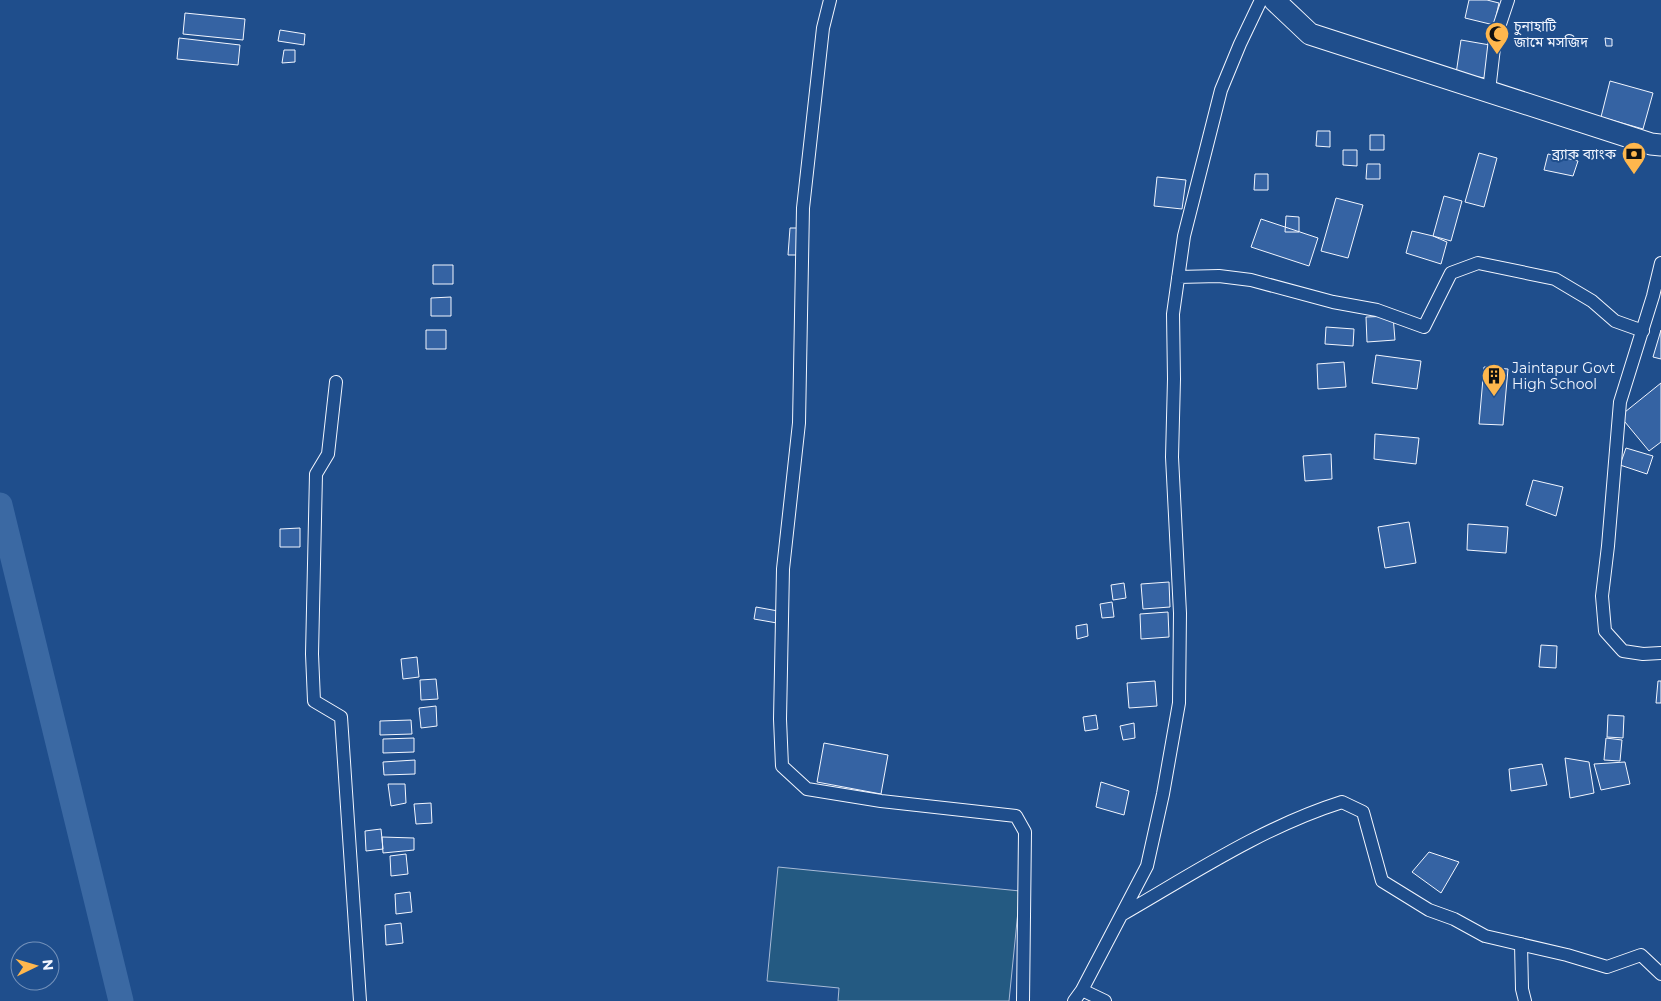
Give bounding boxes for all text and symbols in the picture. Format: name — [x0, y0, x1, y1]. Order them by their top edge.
place label: চুনাহাটি জামে মসজিদ — [1513, 17, 1588, 51]
mosque icon: চুনাহাটি জামে মসজিদ — [1484, 21, 1510, 55]
bank icon: ব্র্যাক ব্যাংক — [1621, 141, 1647, 175]
place label: ব্র্যাক ব্যাংক — [1551, 145, 1617, 163]
place label: Jaintapur Govt High School — [1511, 359, 1615, 393]
building icon: Jaintapur Govt High School — [1481, 363, 1507, 397]
north arrow — [10, 941, 60, 991]
text: N — [38, 958, 57, 971]

